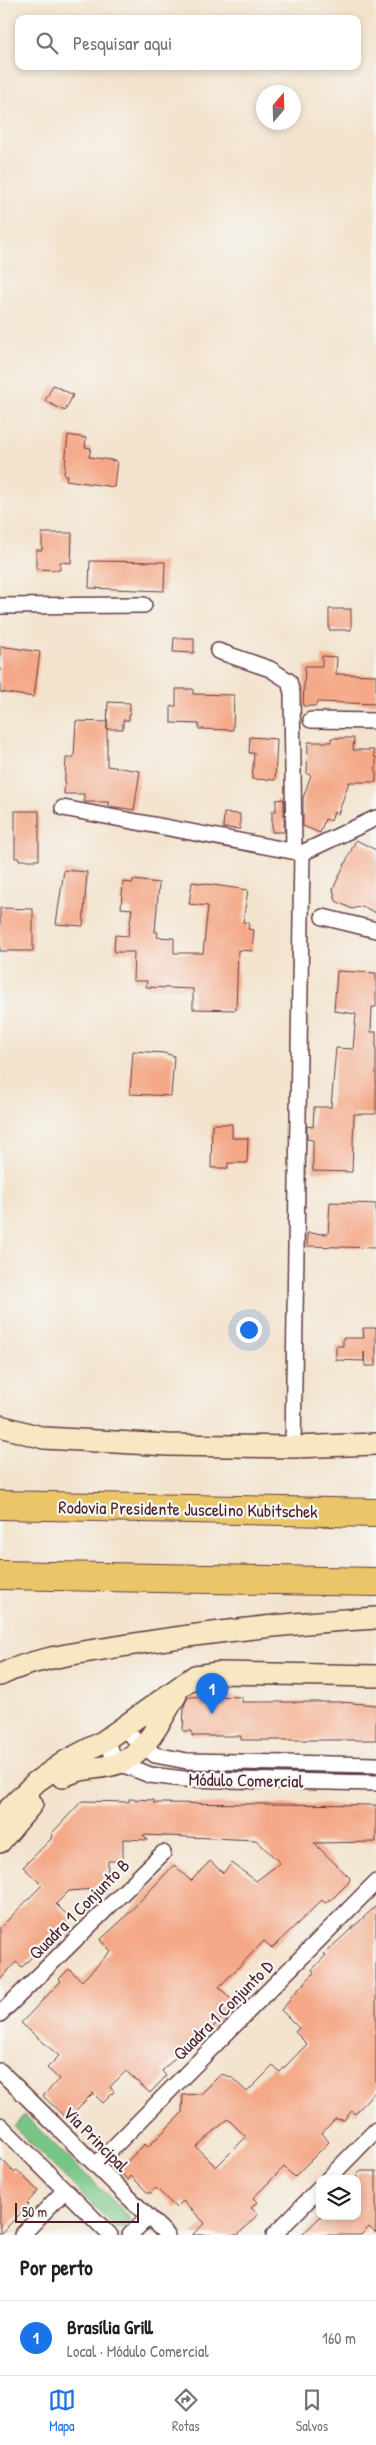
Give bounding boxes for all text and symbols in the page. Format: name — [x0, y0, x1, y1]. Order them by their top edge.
search box — [15, 15, 361, 70]
icon: search — [33, 29, 61, 57]
text: Pesquisar aqui — [73, 30, 172, 56]
north arrow — [256, 85, 301, 130]
your location — [236, 1317, 262, 1343]
street label: Rodovia Presidente Juscelino Kubitschek — [58, 1494, 318, 1524]
pin: 1 — [196, 1673, 228, 1714]
street label: Módulo Comercial — [188, 1767, 304, 1794]
street label: Quadra 1 Conjunto B — [23, 1853, 135, 1965]
street label: Quadra 1 Conjunto D — [167, 1954, 279, 2066]
street label: Via Principal — [58, 2101, 135, 2178]
map controls — [316, 2175, 361, 2220]
button: layers — [316, 2175, 361, 2220]
scale bar — [15, 2200, 139, 2223]
text: 50 m — [22, 2202, 47, 2221]
text: Por perto — [20, 2253, 93, 2282]
text: Brasília Grill — [67, 2314, 153, 2340]
text: 1 — [33, 2327, 39, 2349]
text: 160 m — [322, 2327, 356, 2349]
text: Local · Módulo Comercial — [67, 2340, 209, 2362]
tab: Mapa — [48, 2386, 76, 2435]
tab: Rotas — [172, 2386, 200, 2435]
tab: Salvos — [296, 2386, 328, 2435]

